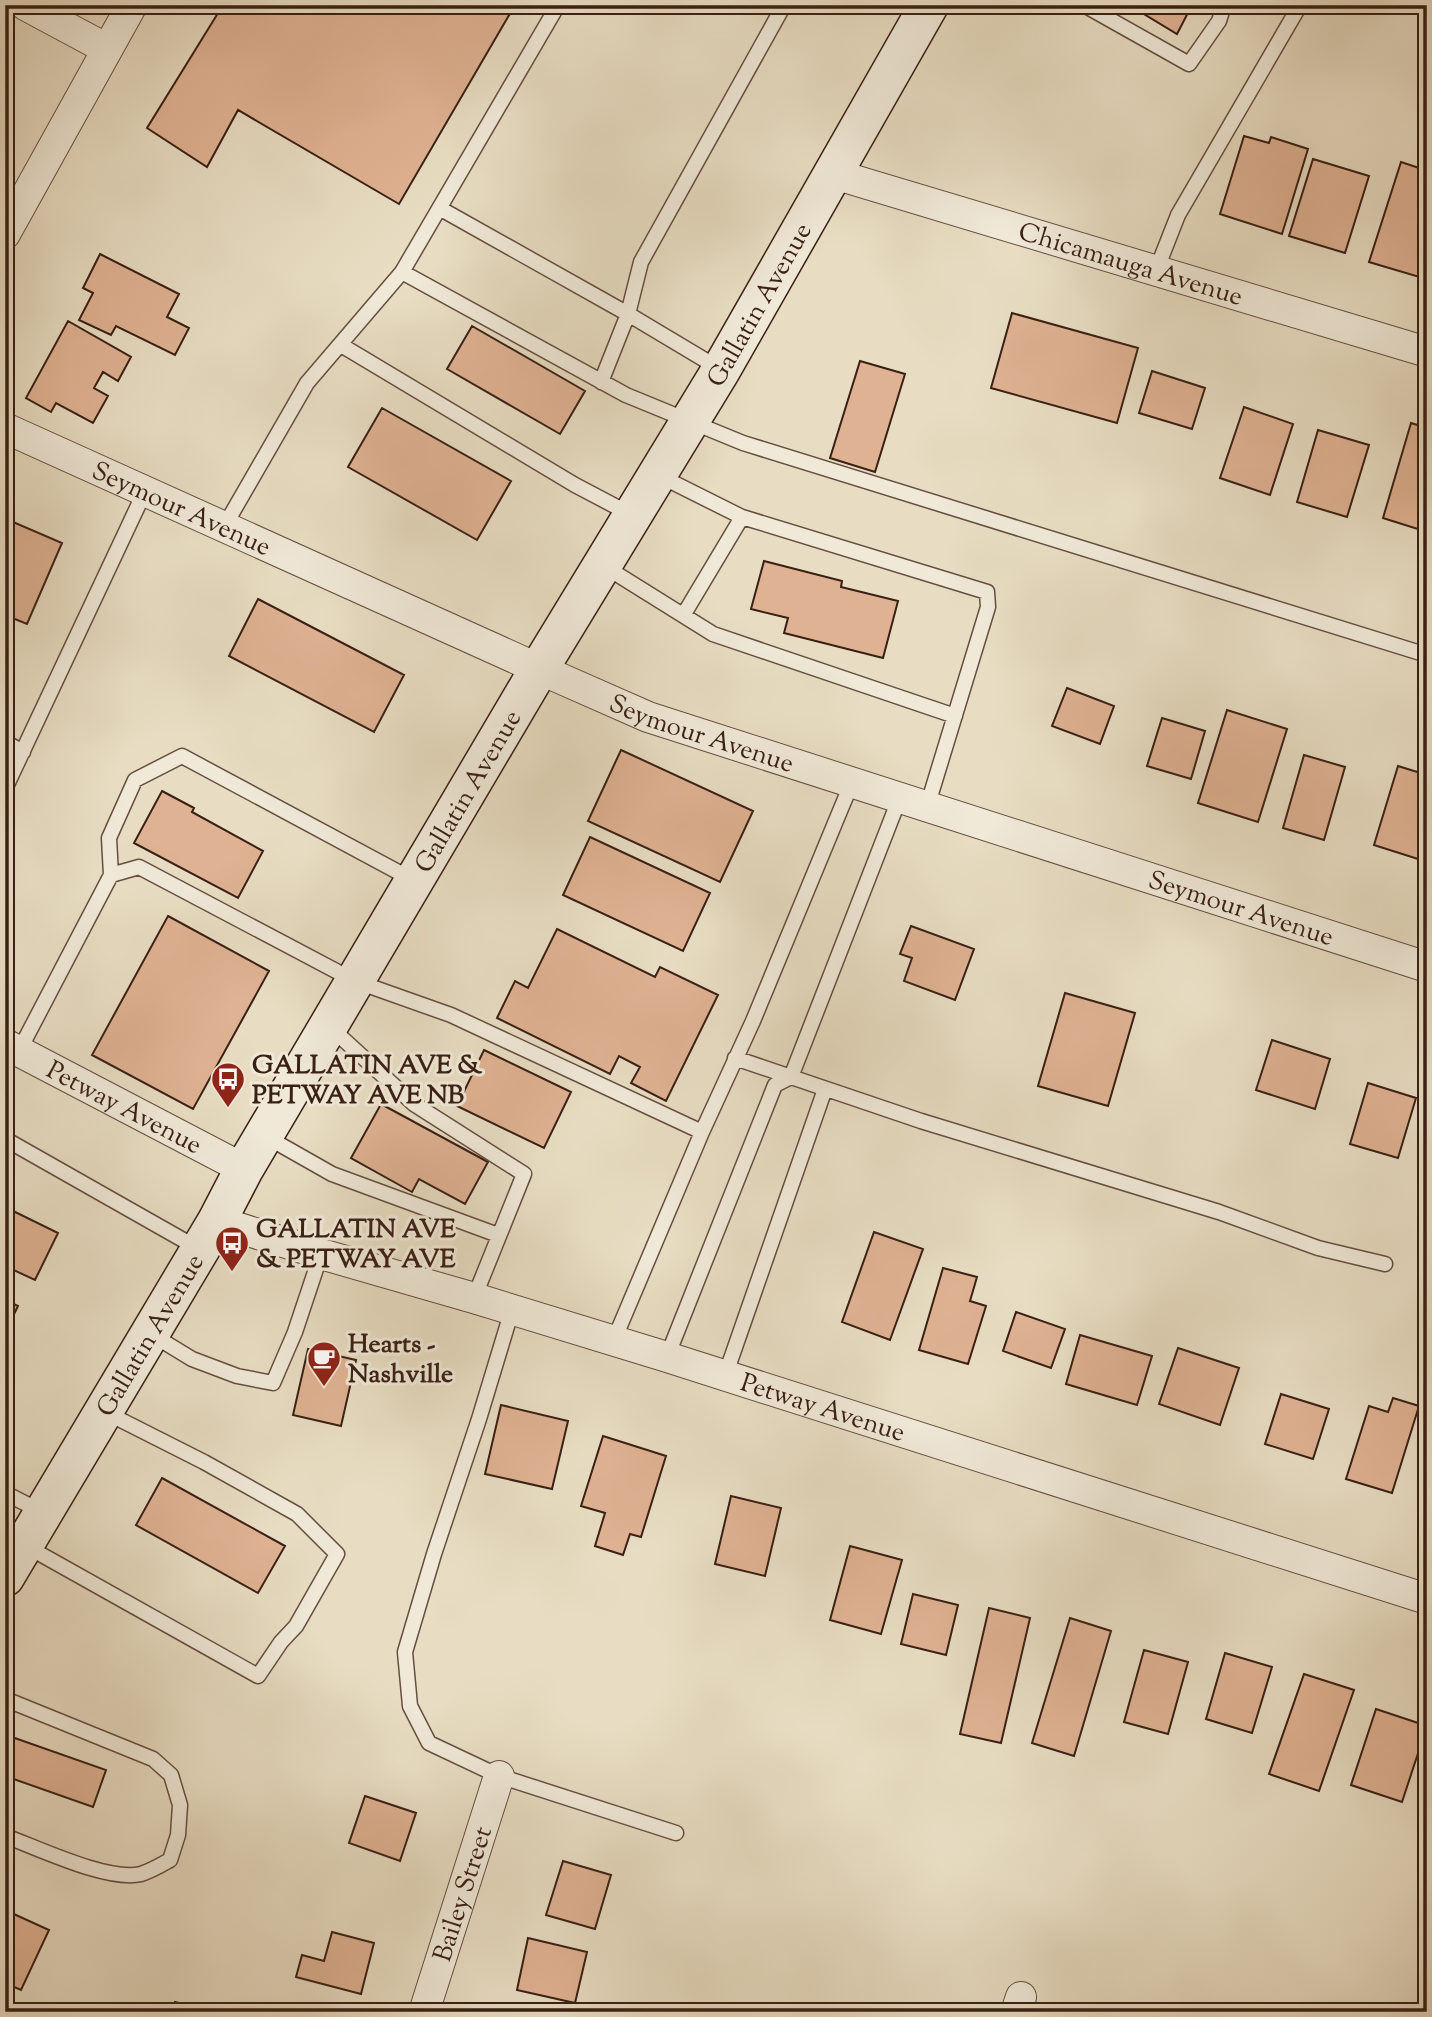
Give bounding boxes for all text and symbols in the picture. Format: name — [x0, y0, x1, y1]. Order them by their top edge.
street label: Chicamauga Avenue — [1013, 214, 1247, 317]
street label: Gallatin Avenue — [699, 217, 822, 395]
street label: Seymour Avenue — [85, 454, 276, 567]
street label: Seymour Avenue — [603, 686, 798, 784]
street label: Gallatin Avenue — [407, 704, 532, 881]
street label: Seymour Avenue — [1143, 863, 1338, 957]
place label: GALLATIN AVE & PETWAY AVE NB — [252, 1048, 482, 1115]
street label: Petway Avenue — [39, 1053, 208, 1165]
bus stop icon: GALLATIN AVE & PETWAY AVE NB — [209, 1060, 247, 1109]
place label: GALLATIN AVE & PETWAY AVE — [256, 1212, 456, 1279]
bus stop icon: GALLATIN AVE & PETWAY AVE — [213, 1224, 251, 1273]
street label: Gallatin Avenue — [89, 1248, 214, 1424]
place label: Hearts - Nashville — [348, 1327, 453, 1394]
cafe icon: Hearts - Nashville — [305, 1339, 343, 1388]
street label: Petway Avenue — [735, 1366, 909, 1453]
street label: Bailey Street — [425, 1822, 503, 1967]

